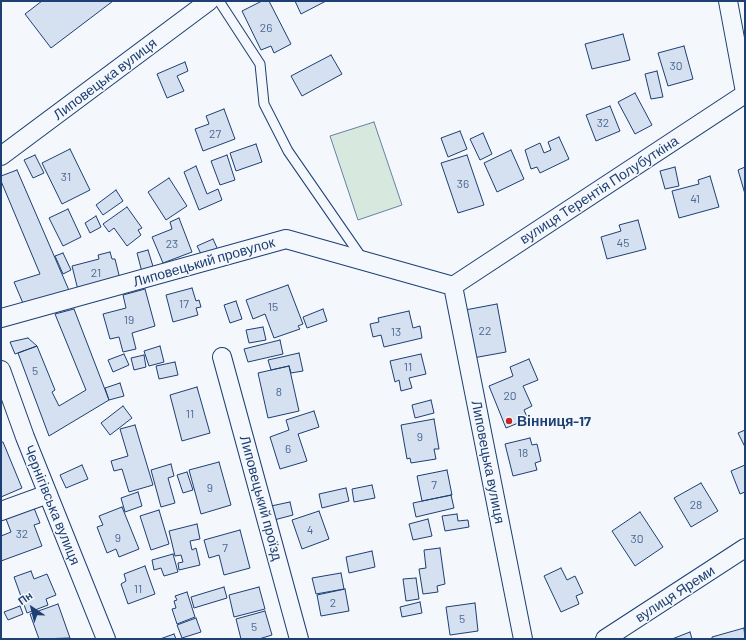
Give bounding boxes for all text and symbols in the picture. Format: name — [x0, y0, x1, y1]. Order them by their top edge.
house number: 26 — [260, 21, 272, 35]
street label: Липовецька вулиця — [50, 35, 160, 123]
house number: 30 — [670, 59, 682, 73]
house number: 32 — [597, 116, 609, 130]
house number: 27 — [209, 127, 221, 141]
street label: вулиця Терентія Полубуткіна — [517, 132, 681, 248]
house number: 31 — [61, 170, 71, 184]
house number: 36 — [457, 177, 469, 191]
house number: 41 — [690, 192, 700, 206]
street label: Липовецький провулок — [131, 234, 277, 290]
house number: 45 — [617, 236, 629, 250]
house number: 23 — [166, 237, 178, 251]
house number: 21 — [91, 266, 101, 280]
house number: 17 — [179, 297, 189, 311]
house number: 15 — [268, 300, 278, 314]
house number: 19 — [124, 313, 134, 327]
house number: 22 — [479, 324, 491, 338]
house number: 13 — [391, 325, 401, 339]
house number: 11 — [404, 360, 412, 374]
house number: 5 — [32, 364, 38, 378]
house number: 8 — [276, 385, 282, 399]
house number: 20 — [503, 389, 517, 403]
street label: Липовецька вулиця — [468, 399, 508, 525]
house number: 11 — [186, 407, 194, 421]
place label: Вінниця-17 — [517, 413, 591, 429]
marker: Вінниця-17 — [504, 416, 514, 426]
house number: 9 — [417, 430, 423, 444]
street label: Липовецький проїзд — [236, 434, 286, 562]
house number: 6 — [285, 442, 291, 456]
street label: Чернігівська вулиця — [20, 443, 84, 567]
house number: 18 — [518, 446, 528, 460]
house number: 7 — [431, 478, 437, 492]
house number: 9 — [207, 481, 213, 495]
house number: 28 — [690, 498, 702, 512]
house number: 4 — [307, 523, 313, 537]
house number: 32 — [16, 527, 28, 541]
house number: 9 — [115, 531, 121, 545]
house number: 30 — [631, 532, 643, 546]
house number: 7 — [222, 541, 228, 555]
street label: вулиця Яреми — [632, 562, 718, 626]
house number: 11 — [134, 582, 142, 596]
north arrow — [12, 588, 52, 628]
text: Пн — [15, 588, 35, 607]
house number: 2 — [330, 596, 336, 610]
house number: 5 — [459, 612, 465, 626]
house number: 5 — [251, 620, 257, 634]

